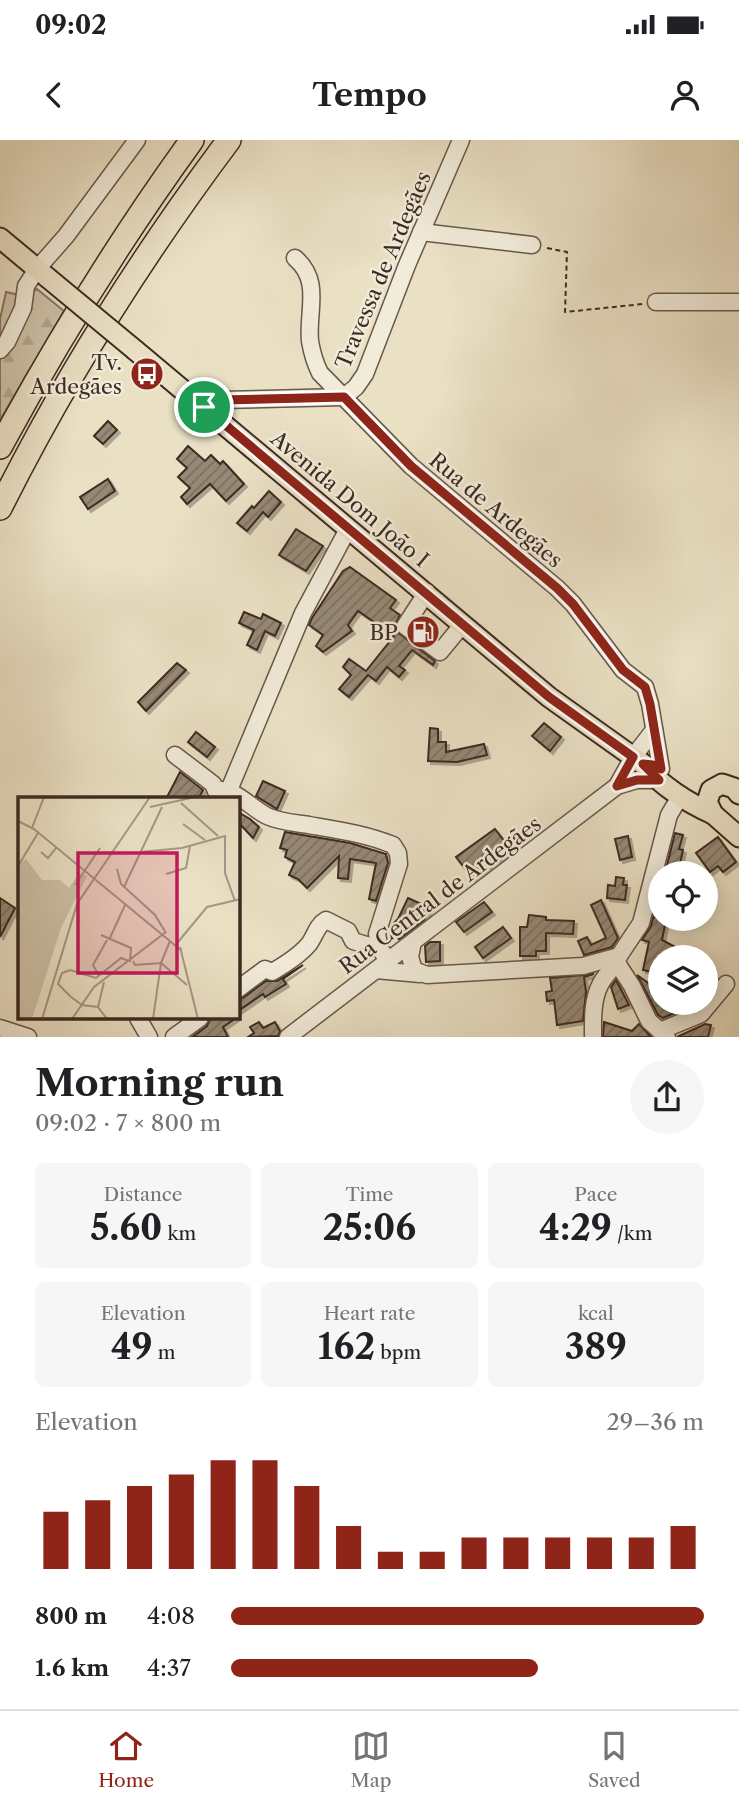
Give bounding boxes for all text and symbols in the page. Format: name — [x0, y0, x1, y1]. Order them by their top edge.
text: 09:02 — [35, 9, 107, 41]
text: Tempo — [312, 75, 427, 114]
icon: back — [35, 76, 73, 114]
icon: person — [666, 76, 704, 114]
street label: Travessa de Ardegães — [330, 168, 436, 372]
place label: Tv. Ardegães — [29, 350, 122, 399]
bus stop icon: Tv. Ardegães — [128, 355, 166, 393]
pin — [174, 377, 234, 437]
icon: arrive — [185, 388, 223, 426]
street label: Avenida Dom João I — [265, 425, 434, 572]
street label: Rua de Ardegães — [425, 447, 567, 573]
fuel station icon: BP — [404, 613, 442, 651]
place label: BP — [370, 620, 398, 645]
inset map — [18, 797, 240, 1020]
street label: Rua Central de Ardegães — [334, 811, 546, 979]
map controls — [648, 861, 718, 1015]
button: locate — [648, 861, 718, 931]
button: layers — [648, 945, 718, 1015]
text: Morning run — [35, 1059, 284, 1106]
button: share — [630, 1060, 704, 1134]
text: 09:02 · 7 × 800 m — [35, 1109, 221, 1137]
text: Distance — [104, 1183, 182, 1206]
text: Time — [345, 1183, 394, 1206]
text: Pace — [574, 1183, 617, 1206]
text: 5.60 — [90, 1206, 162, 1249]
text: 25:06 — [323, 1206, 416, 1249]
text: 4:29 — [539, 1206, 612, 1249]
text: km — [162, 1222, 196, 1245]
text: /km — [612, 1222, 652, 1245]
text: Elevation — [101, 1302, 186, 1325]
text: Heart rate — [324, 1302, 415, 1325]
text: kcal — [578, 1302, 614, 1325]
text: 49 — [111, 1325, 153, 1368]
text: 162 — [318, 1325, 375, 1368]
text: 389 — [565, 1325, 627, 1368]
text: m — [153, 1341, 175, 1364]
text: bpm — [375, 1341, 421, 1364]
text: Elevation — [35, 1408, 138, 1436]
text: 29–36 m — [607, 1408, 704, 1436]
text: 800 m — [35, 1602, 107, 1630]
text: 4:08 — [147, 1602, 195, 1630]
text: 1.6 km — [35, 1654, 109, 1682]
text: 4:37 — [147, 1654, 191, 1682]
tab: Home — [98, 1727, 154, 1792]
tab: Map — [351, 1727, 391, 1792]
tab: Saved — [588, 1727, 641, 1792]

